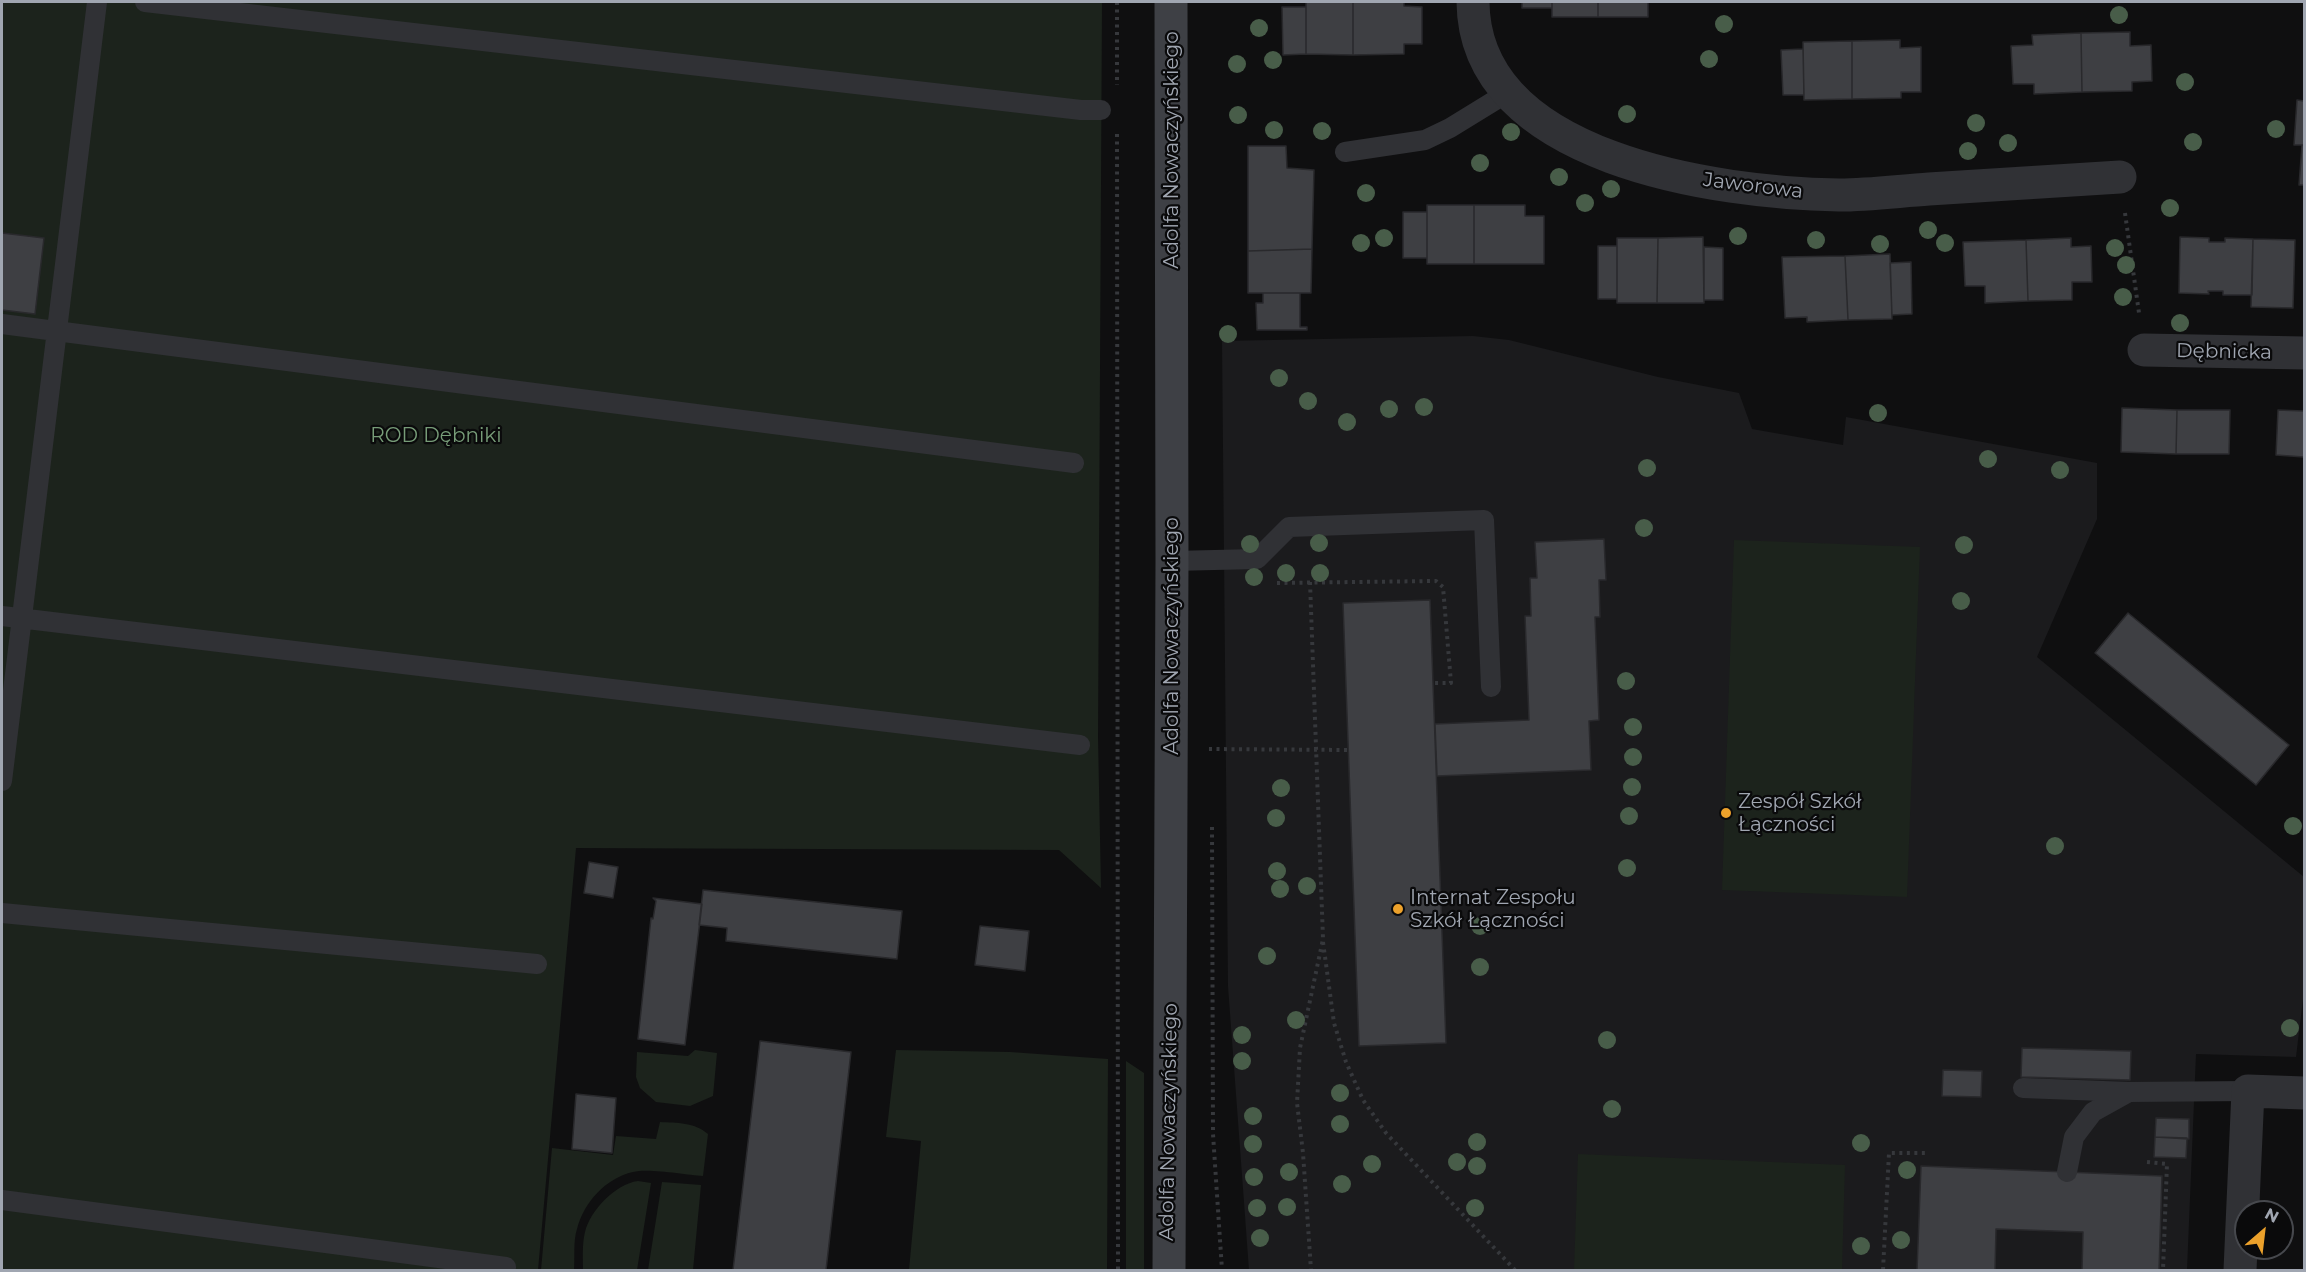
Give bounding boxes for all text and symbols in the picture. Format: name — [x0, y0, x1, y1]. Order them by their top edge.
street label: Adolfa Nowaczyńskiego — [1160, 31, 1184, 269]
street label: Jaworowa — [1702, 168, 1804, 204]
street label: Dębnicka — [2176, 339, 2272, 365]
park label: ROD Dębniki — [370, 424, 502, 448]
street label: Adolfa Nowaczyńskiego — [1160, 517, 1184, 755]
place label: Zespół Szkół Łączności — [1738, 790, 1862, 837]
marker: Zespół Szkół Łączności — [1719, 806, 1733, 820]
place label: Internat Zespołu Szkół Łączności — [1410, 886, 1576, 933]
marker: Internat Zespołu Szkół Łączności — [1391, 902, 1405, 916]
street label: Adolfa Nowaczyńskiego — [1155, 1003, 1183, 1241]
north arrow — [2234, 1200, 2294, 1260]
text: N — [2262, 1204, 2282, 1227]

